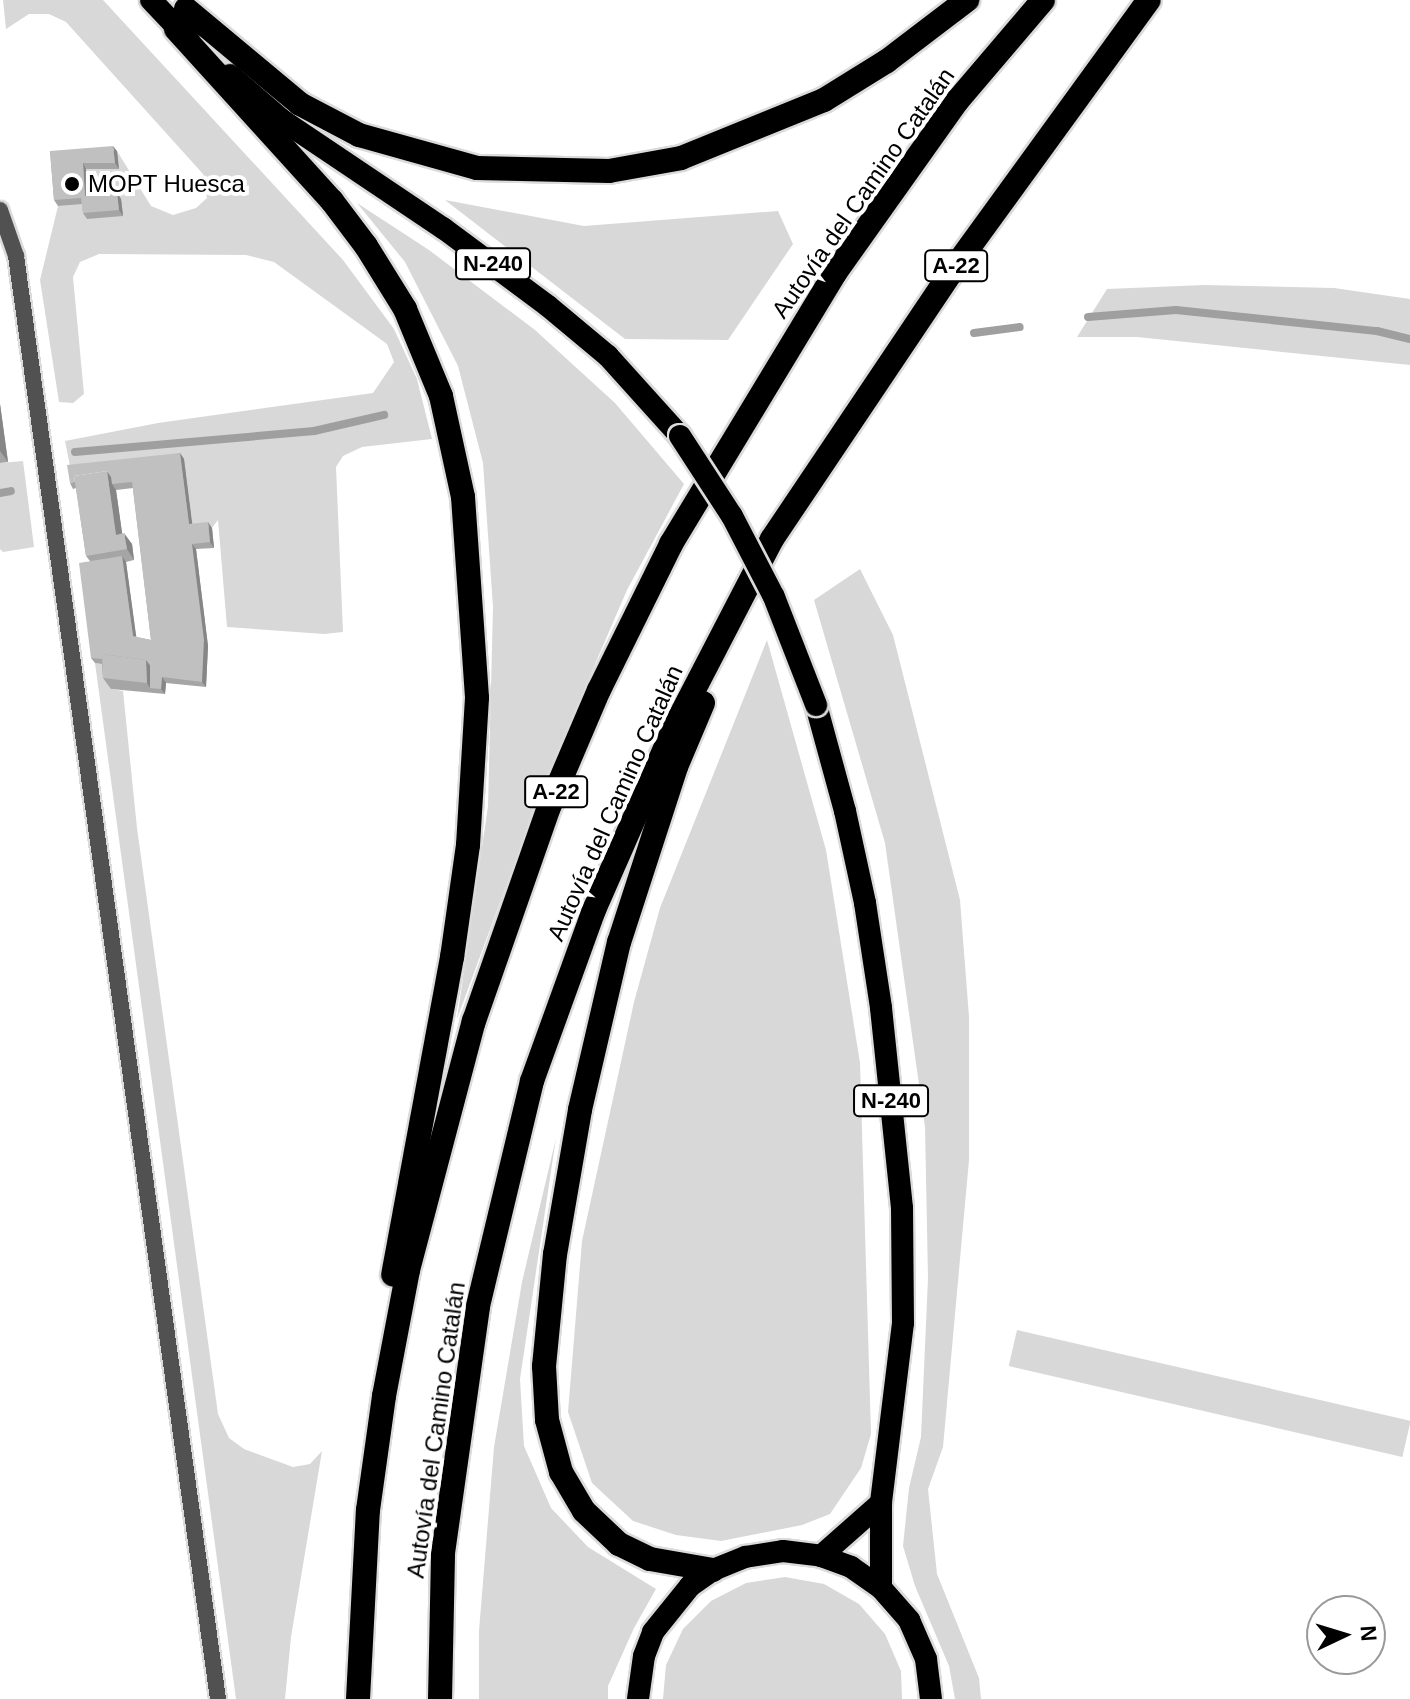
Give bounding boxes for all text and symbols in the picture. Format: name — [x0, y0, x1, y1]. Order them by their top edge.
street label: Autovía del Camino Catalán — [766, 62, 960, 324]
place label: MOPT Huesca — [88, 170, 245, 198]
marker: MOPT Huesca — [63, 175, 81, 193]
road number: N-240 — [455, 246, 531, 282]
road number: A-22 — [924, 248, 988, 284]
street label: Autovía del Camino Catalán — [541, 661, 689, 945]
road number: A-22 — [524, 774, 588, 810]
road number: N-240 — [853, 1083, 929, 1119]
street label: Autovía del Camino Catalán — [401, 1280, 471, 1580]
north arrow — [1306, 1595, 1386, 1675]
text: N — [1355, 1625, 1381, 1642]

